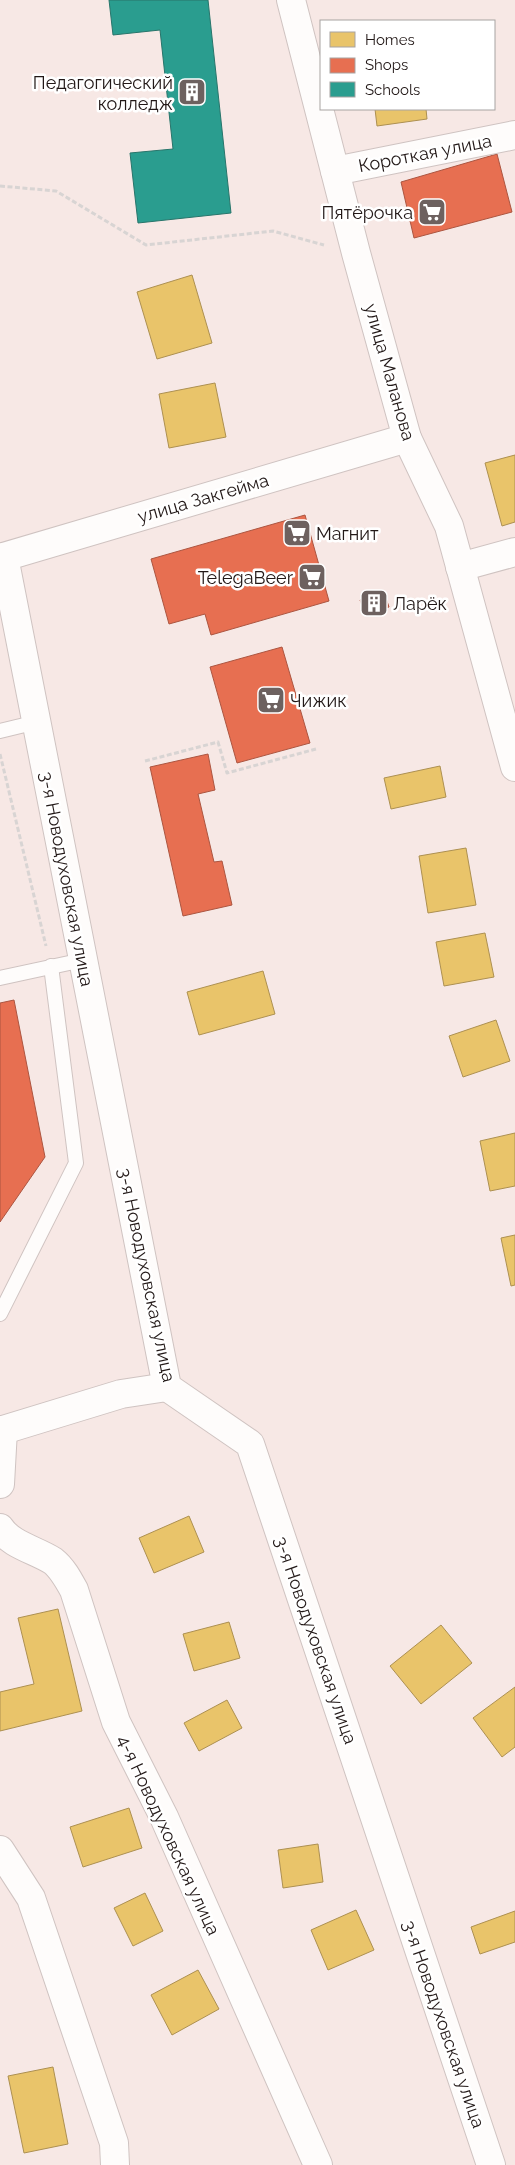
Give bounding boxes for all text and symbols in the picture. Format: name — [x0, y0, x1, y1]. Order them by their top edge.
legend — [320, 20, 495, 110]
text: Homes — [365, 31, 415, 49]
text: Shops — [365, 56, 408, 74]
place label: Педагогический колледж — [33, 72, 173, 114]
building icon: Педагогический колледж — [177, 77, 207, 107]
text: Schools — [365, 81, 420, 99]
street label: Короткая улица — [357, 130, 493, 176]
supermarket icon: Пятёрочка — [417, 197, 447, 227]
place label: Пятёрочка — [321, 202, 413, 223]
street label: улица Маланова — [360, 301, 420, 443]
street label: улица Закгейма — [135, 469, 271, 527]
supermarket icon: Магнит — [282, 518, 312, 548]
place label: Магнит — [316, 523, 379, 544]
supermarket icon: TelegaBeer — [297, 562, 327, 592]
place label: TelegaBeer — [198, 567, 294, 588]
building icon: Ларёк — [359, 588, 389, 618]
place label: Ларёк — [393, 593, 447, 614]
supermarket icon: Чижик — [256, 685, 286, 715]
place label: Чижик — [290, 690, 347, 711]
street label: 3-я Новодуховская улица — [36, 770, 98, 988]
street label: 3-я Новодуховская улица — [114, 1166, 180, 1384]
street label: 3-я Новодуховская улица — [271, 1533, 361, 1747]
street label: 4-я Новодуховская улица — [113, 1732, 225, 1938]
street label: 3-я Новодуховская улица — [399, 1917, 489, 2131]

